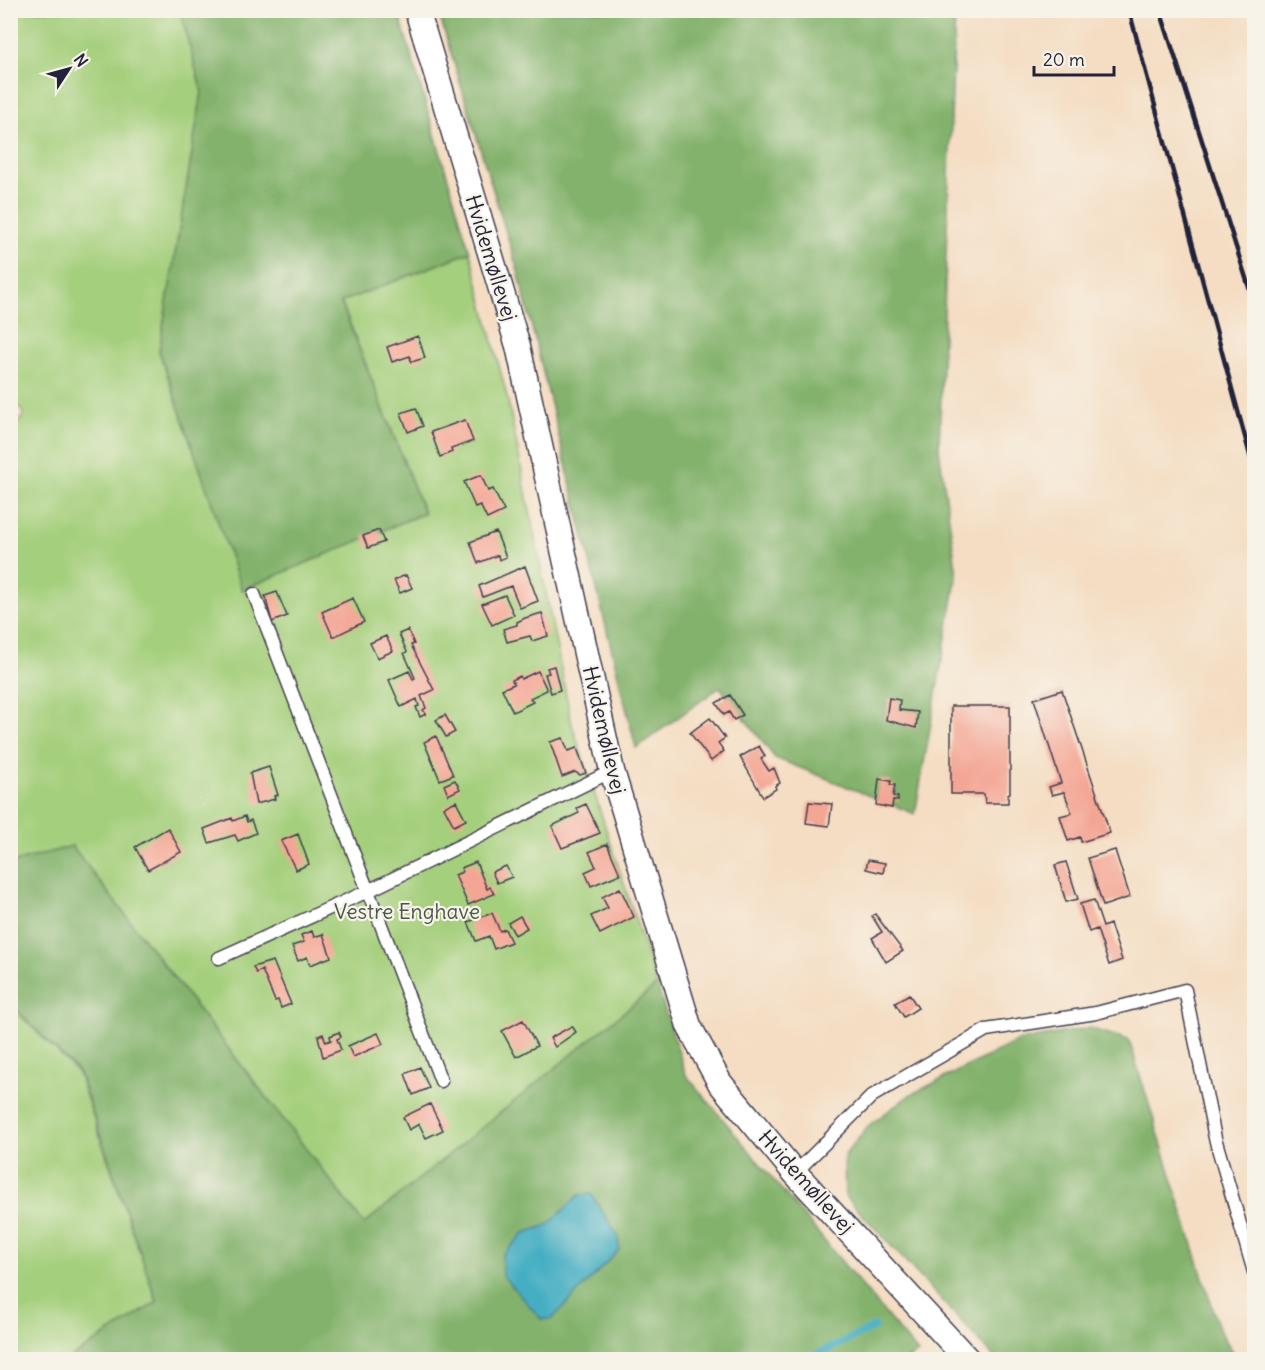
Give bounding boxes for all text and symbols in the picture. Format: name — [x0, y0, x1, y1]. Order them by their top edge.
north arrow — [39, 39, 99, 99]
scale bar — [1034, 39, 1114, 77]
text: 20 m — [1043, 48, 1085, 71]
text: N — [70, 50, 92, 71]
street label: Hvidemøllevej — [459, 191, 523, 324]
street label: Hvidemøllevej — [577, 663, 632, 797]
park label: Vestre Enghave — [334, 898, 480, 925]
street label: Hvidemøllevej — [753, 1124, 860, 1239]

